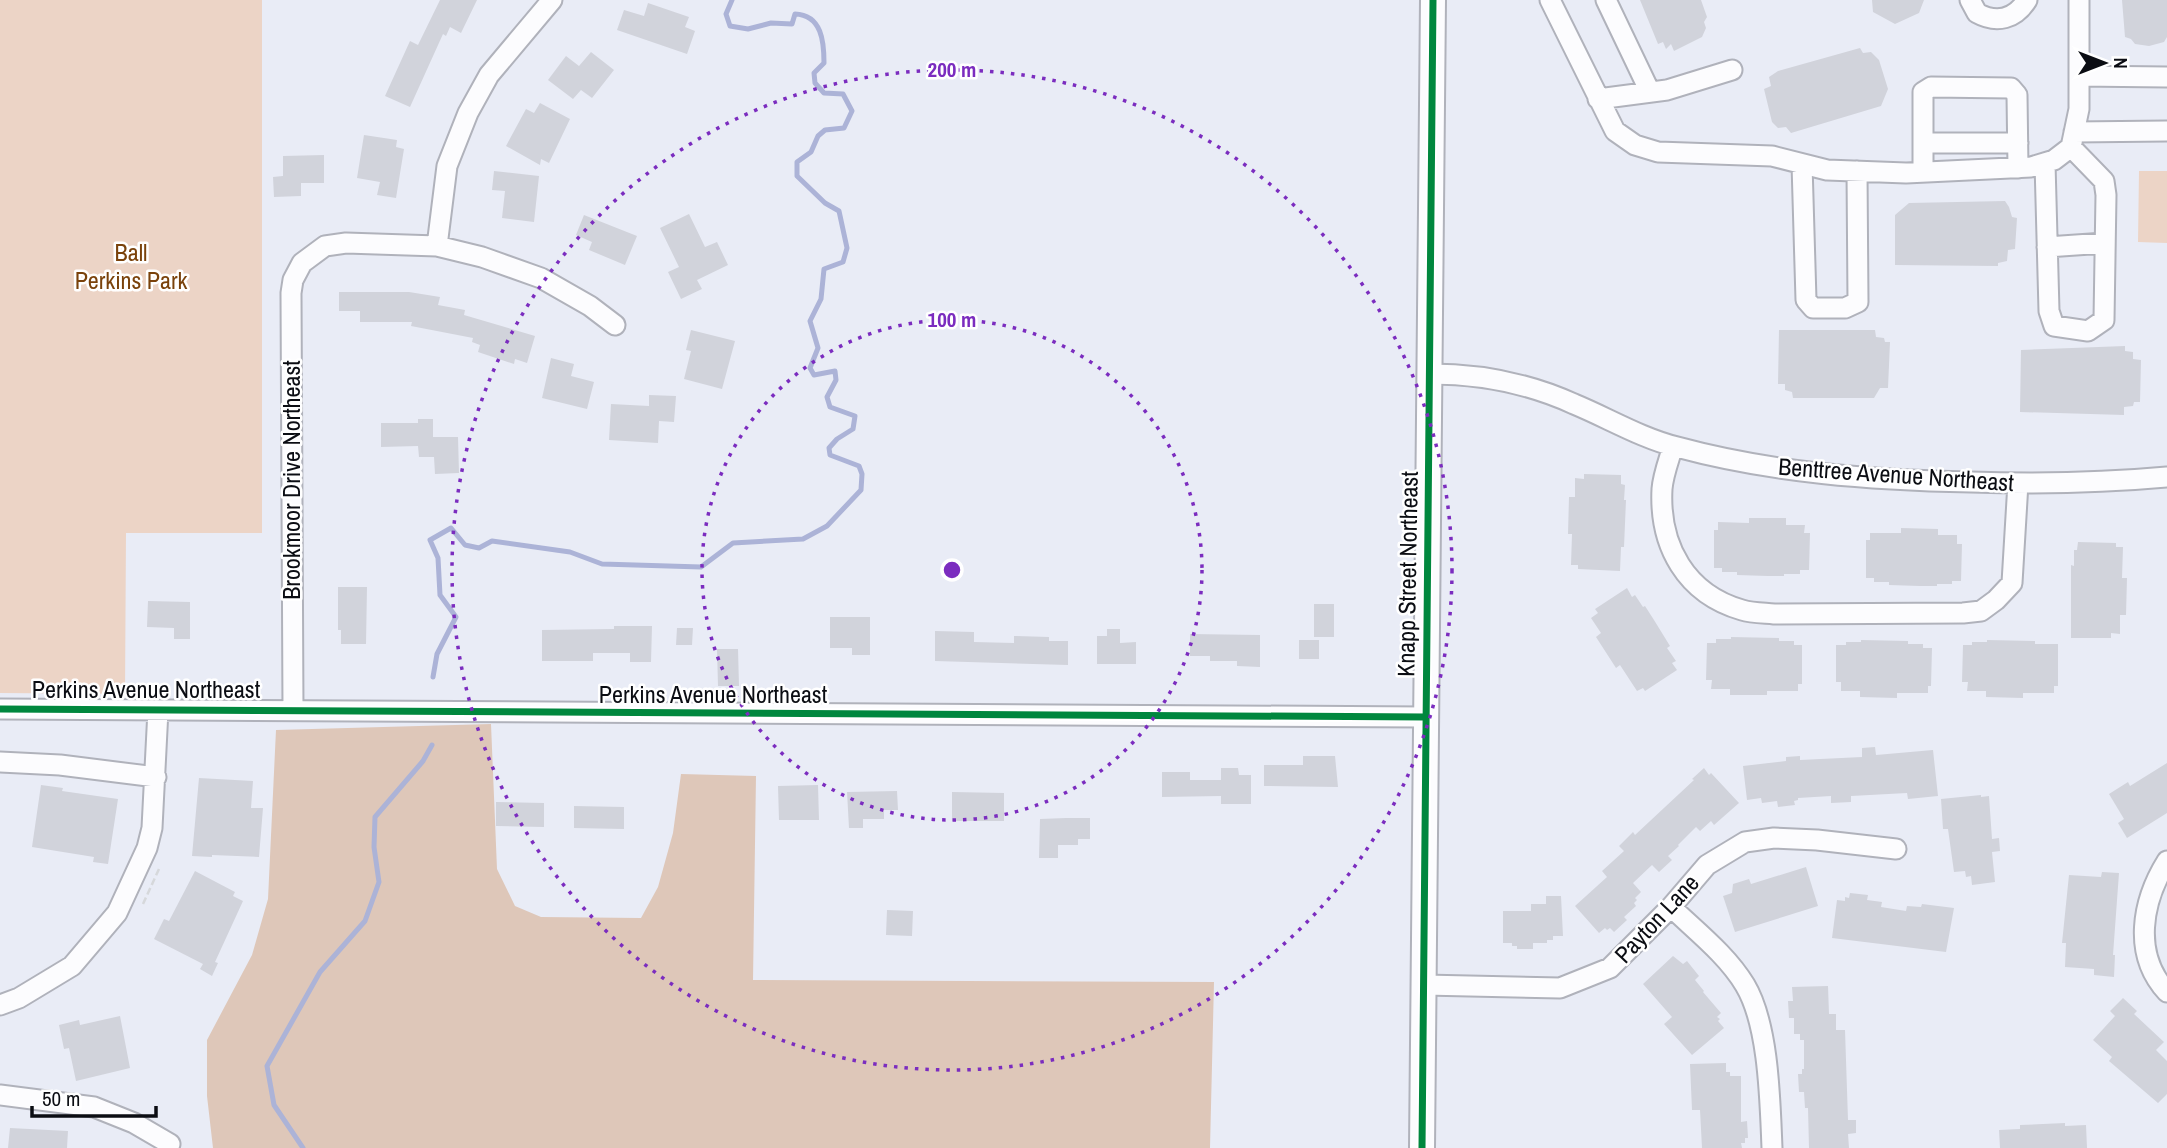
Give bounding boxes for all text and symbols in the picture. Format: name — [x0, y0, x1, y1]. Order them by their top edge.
north arrow — [2069, 28, 2139, 98]
text: 200 m — [928, 55, 976, 84]
text: N — [2108, 57, 2134, 69]
park label: Ball Perkins Park — [75, 236, 187, 296]
text: 100 m — [928, 305, 976, 334]
street label: Brookmoor Drive Northeast — [275, 360, 307, 600]
street label: Benttree Avenue Northeast — [1777, 450, 2015, 498]
street label: Knapp Street Northeast — [1389, 470, 1425, 677]
centre of rings — [940, 558, 964, 582]
street label: Perkins Avenue Northeast — [32, 673, 261, 705]
street label: Perkins Avenue Northeast — [599, 678, 828, 710]
street label: Payton Lane — [1607, 867, 1706, 970]
scale bar — [32, 1074, 156, 1118]
text: 50 m — [42, 1084, 80, 1113]

